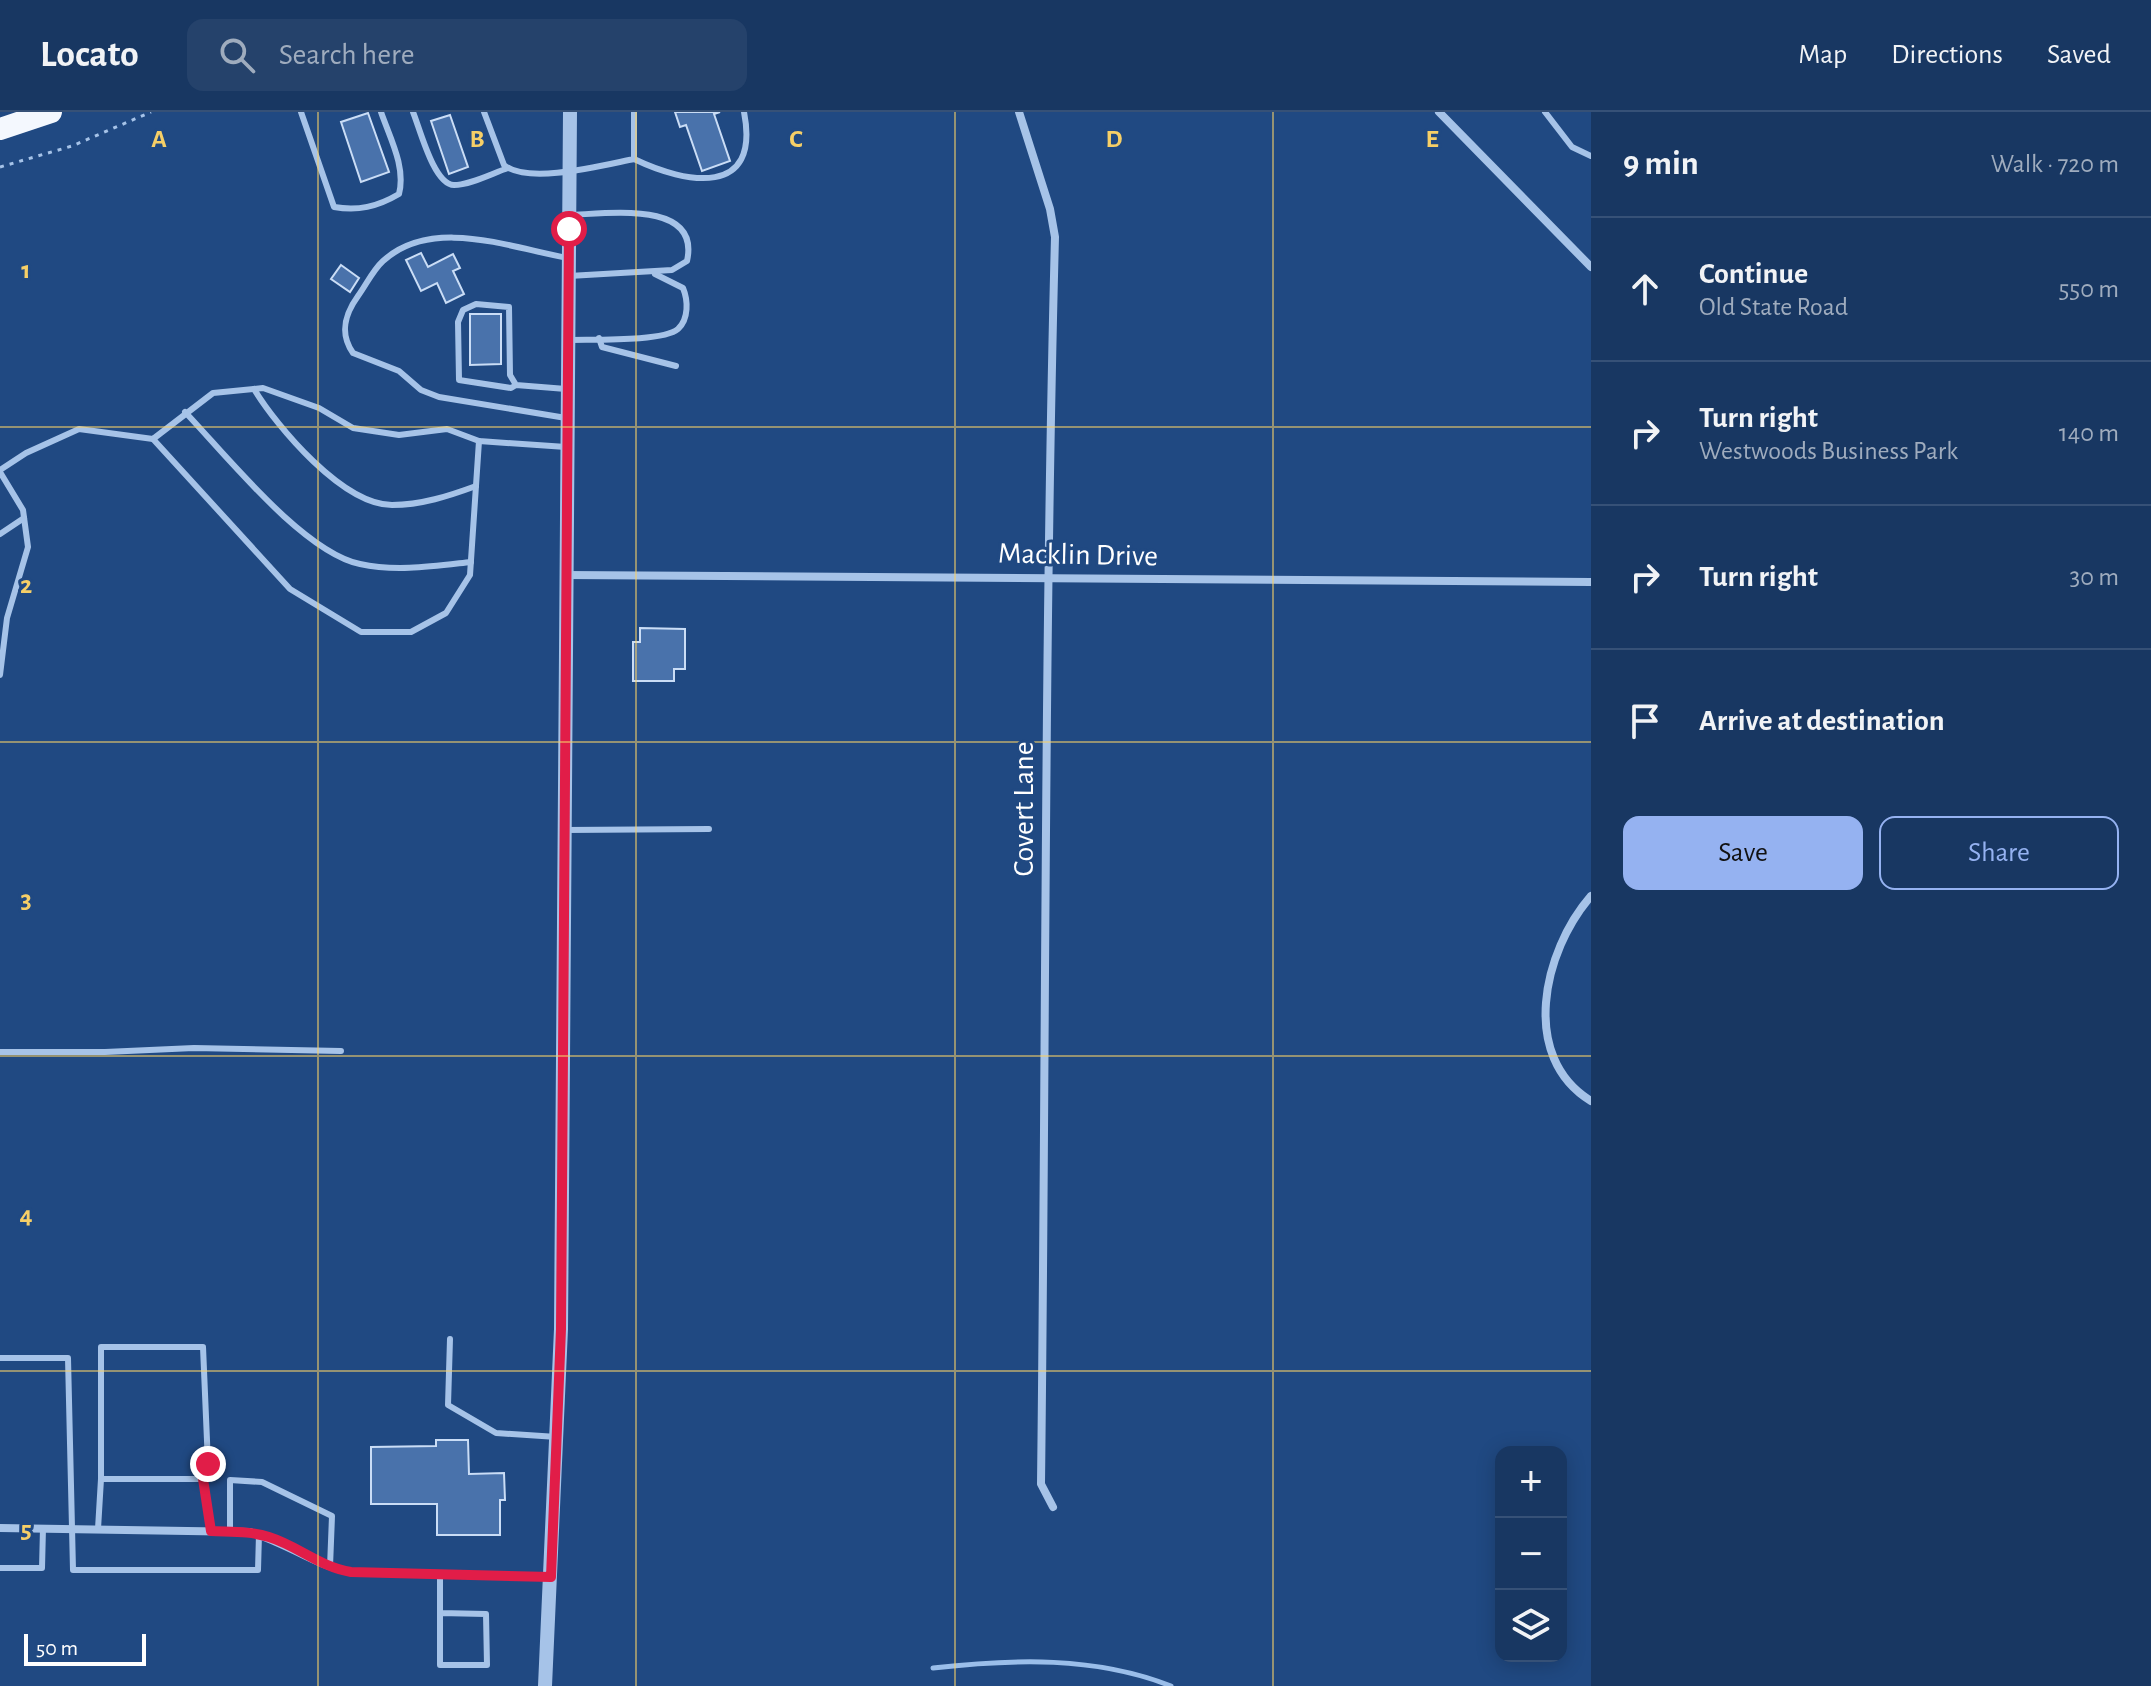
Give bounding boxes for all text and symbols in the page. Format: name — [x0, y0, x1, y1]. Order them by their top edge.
search box — [187, 19, 747, 91]
icon: search — [215, 33, 259, 77]
text: Locato — [40, 36, 139, 74]
text: Search here — [279, 40, 414, 70]
text: Map — [1798, 41, 1847, 69]
text: Directions — [1891, 41, 2003, 69]
text: Saved — [2047, 41, 2111, 69]
text: A — [151, 126, 167, 152]
text: B — [469, 126, 485, 152]
text: C — [789, 126, 803, 152]
text: D — [1105, 126, 1123, 152]
text: E — [1425, 126, 1439, 152]
text: 9 min — [1623, 147, 1699, 181]
text: Walk · 720 m — [1991, 151, 2119, 177]
route start — [551, 211, 587, 247]
text: 1 — [21, 257, 31, 283]
text: Continue — [1699, 259, 1808, 289]
icon: ahead — [1623, 267, 1667, 311]
text: 550 m — [2058, 276, 2119, 302]
text: Old State Road — [1699, 294, 1848, 320]
text: Turn right — [1699, 403, 1818, 433]
icon: right — [1623, 411, 1667, 455]
text: 140 m — [2059, 420, 2119, 446]
text: Westwoods Business Park — [1699, 438, 1958, 464]
street label: Macklin Drive — [998, 539, 1158, 571]
icon: right — [1623, 555, 1667, 599]
text: Turn right — [1699, 562, 1818, 592]
text: 30 m — [2069, 564, 2119, 590]
text: 2 — [20, 572, 32, 598]
icon: arrive — [1623, 699, 1667, 743]
text: Arrive at destination — [1699, 706, 1945, 736]
street label: Covert Lane — [1009, 742, 1039, 876]
button: Save — [1623, 816, 1863, 890]
button: Share — [1879, 816, 2119, 890]
text: 3 — [20, 887, 32, 913]
text: 4 — [19, 1202, 33, 1228]
route end — [190, 1446, 226, 1482]
map controls — [1495, 1446, 1567, 1662]
button: + — [1495, 1446, 1567, 1518]
text: 5 — [20, 1517, 32, 1543]
button: − — [1495, 1518, 1567, 1590]
button: layers — [1495, 1590, 1567, 1662]
scale bar — [24, 1630, 146, 1666]
text: 50 m — [36, 1637, 78, 1659]

